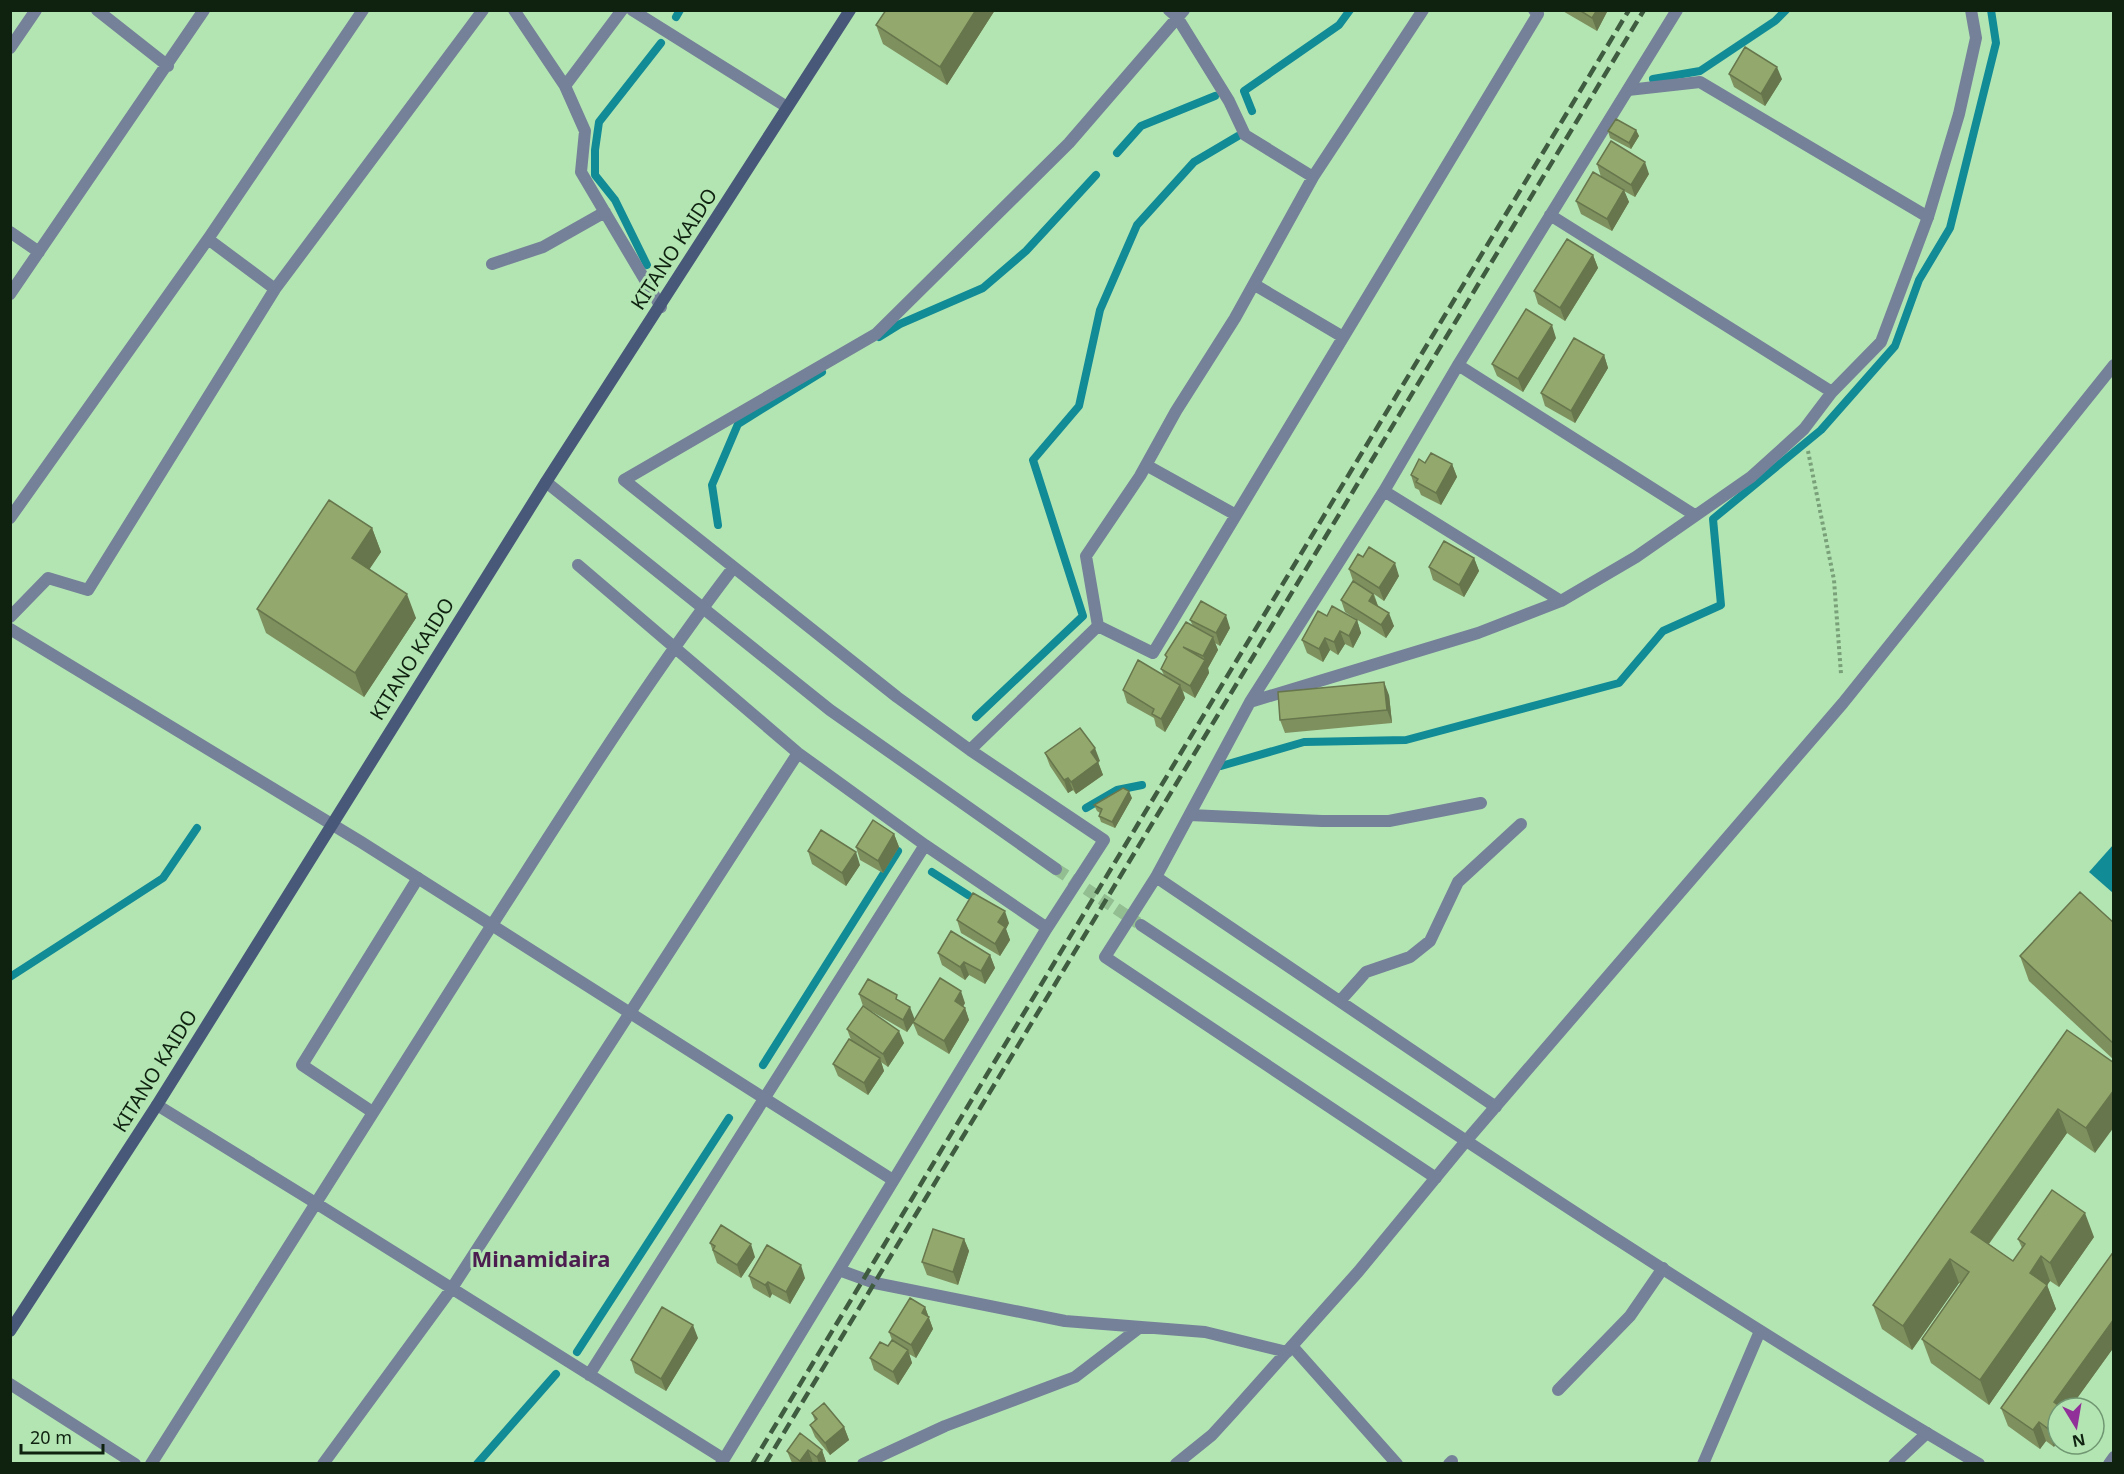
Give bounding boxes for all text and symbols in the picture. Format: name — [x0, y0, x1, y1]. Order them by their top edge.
street label: KITANO KAIDO — [624, 183, 723, 315]
street label: KITANO KAIDO — [363, 592, 460, 725]
street label: KITANO KAIDO — [106, 1004, 203, 1137]
district label: Minamidaira — [471, 1243, 611, 1273]
north arrow — [2046, 1396, 2106, 1456]
scale bar — [21, 1417, 104, 1455]
text: 20 m — [30, 1425, 72, 1449]
text: N — [2070, 1429, 2087, 1453]

